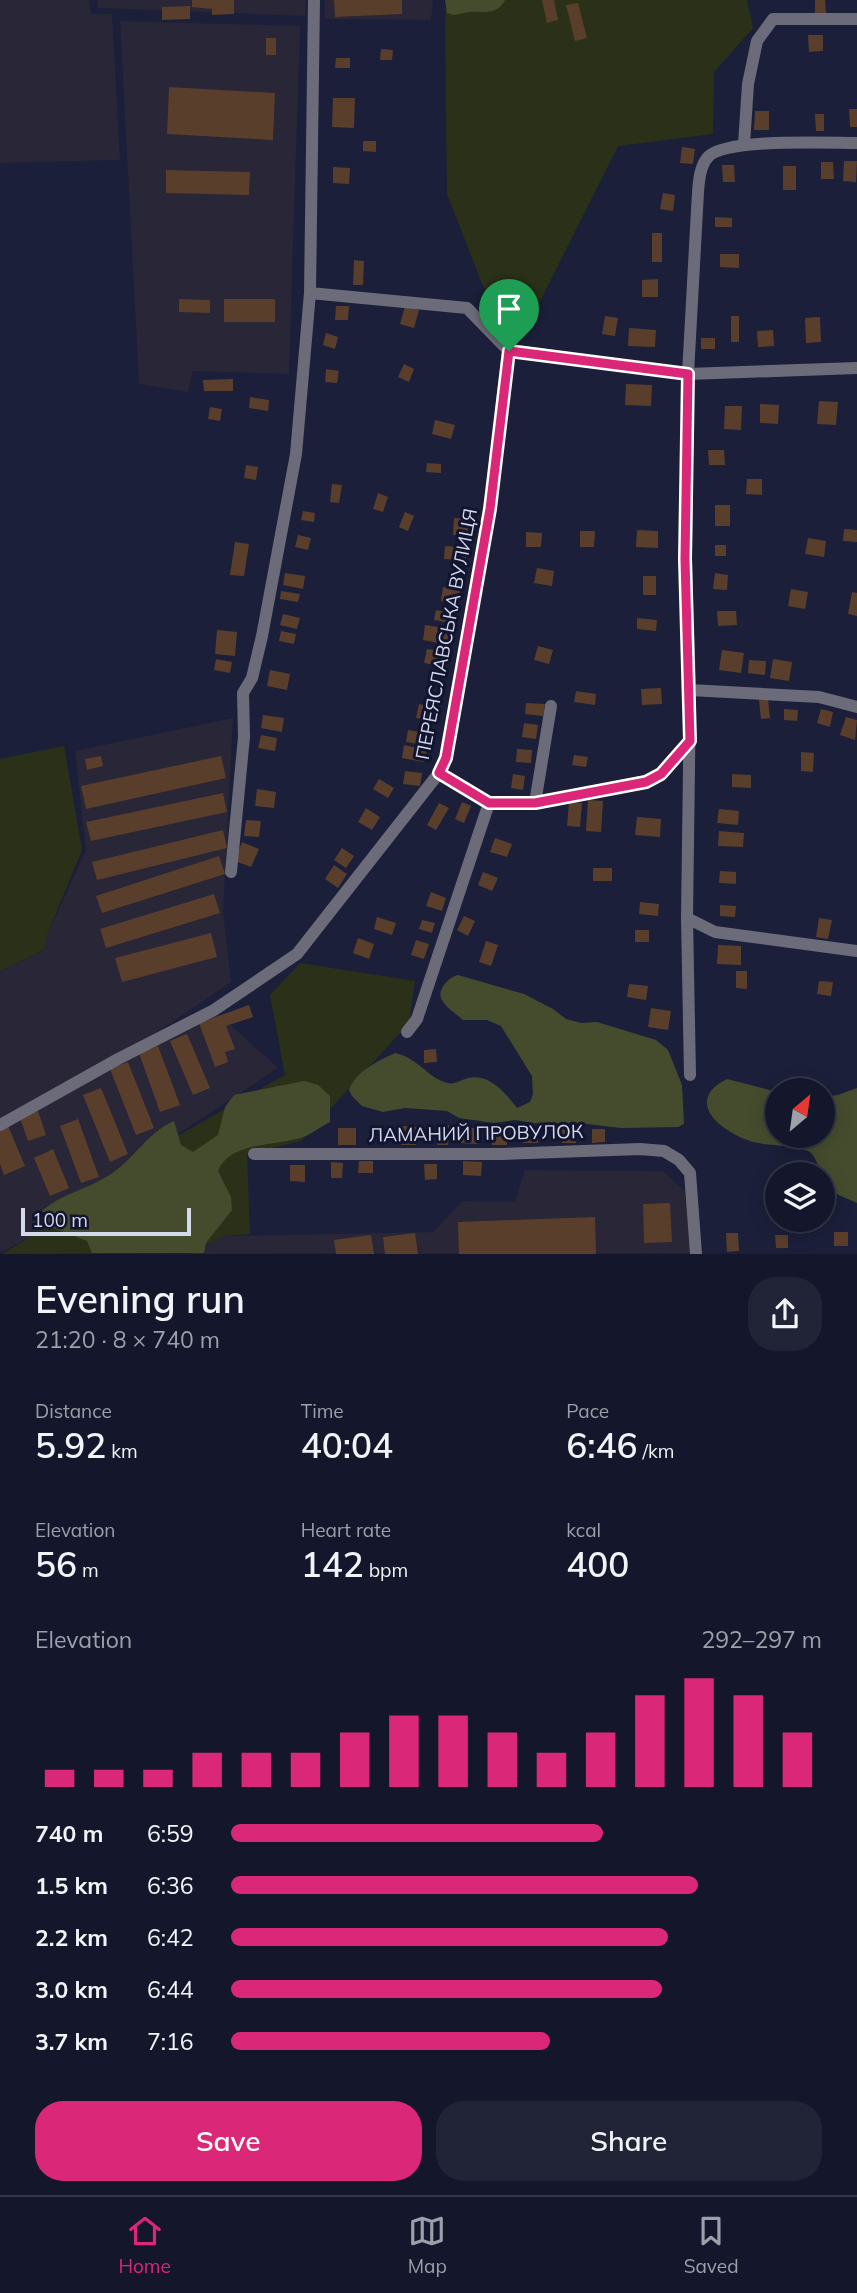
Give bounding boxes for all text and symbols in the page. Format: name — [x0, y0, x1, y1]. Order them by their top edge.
pin — [479, 279, 539, 351]
icon: arrive — [490, 290, 528, 328]
street label: ПЕРЕЯСЛАВСЬКА ВУЛИЦЯ — [410, 506, 482, 762]
north arrow — [765, 1078, 835, 1148]
map controls — [765, 1078, 835, 1232]
street label: ЛАМАНИЙ ПРОВУЛОК — [369, 1119, 584, 1147]
button: layers — [765, 1162, 835, 1232]
scale bar — [21, 1204, 191, 1236]
text: 100 m — [32, 1208, 88, 1232]
text: Evening run — [35, 1275, 245, 1323]
button: share — [748, 1277, 822, 1351]
text: 21:20 · 8 × 740 m — [35, 1325, 220, 1354]
text: Distance — [35, 1399, 112, 1423]
text: Time — [301, 1399, 344, 1423]
text: Pace — [566, 1399, 609, 1423]
text: 5.92 — [35, 1423, 106, 1467]
text: 40:04 — [301, 1423, 393, 1467]
text: 6:46 — [566, 1423, 638, 1467]
text: km — [106, 1439, 138, 1463]
text: /km — [638, 1439, 674, 1463]
text: Elevation — [35, 1518, 115, 1542]
text: Heart rate — [301, 1518, 391, 1542]
text: kcal — [566, 1518, 601, 1542]
text: 56 — [35, 1542, 77, 1586]
text: 142 — [301, 1542, 364, 1586]
text: 400 — [566, 1542, 629, 1586]
text: m — [77, 1558, 99, 1582]
text: bpm — [364, 1558, 408, 1582]
text: Elevation — [35, 1625, 132, 1654]
text: 292–297 m — [701, 1625, 822, 1654]
text: 740 m — [35, 1819, 103, 1848]
text: 6:59 — [147, 1819, 194, 1848]
text: 1.5 km — [35, 1871, 108, 1900]
text: 6:36 — [147, 1871, 194, 1900]
text: 2.2 km — [35, 1923, 108, 1952]
text: 6:42 — [147, 1923, 194, 1952]
text: 3.0 km — [35, 1975, 108, 2004]
text: 6:44 — [147, 1975, 194, 2004]
text: 3.7 km — [35, 2027, 108, 2056]
text: 7:16 — [147, 2027, 194, 2056]
button: Save — [35, 2101, 422, 2181]
button: Share — [436, 2101, 822, 2181]
tab: Home — [118, 2212, 171, 2278]
tab: Map — [408, 2212, 447, 2278]
tab: Saved — [684, 2212, 739, 2278]

